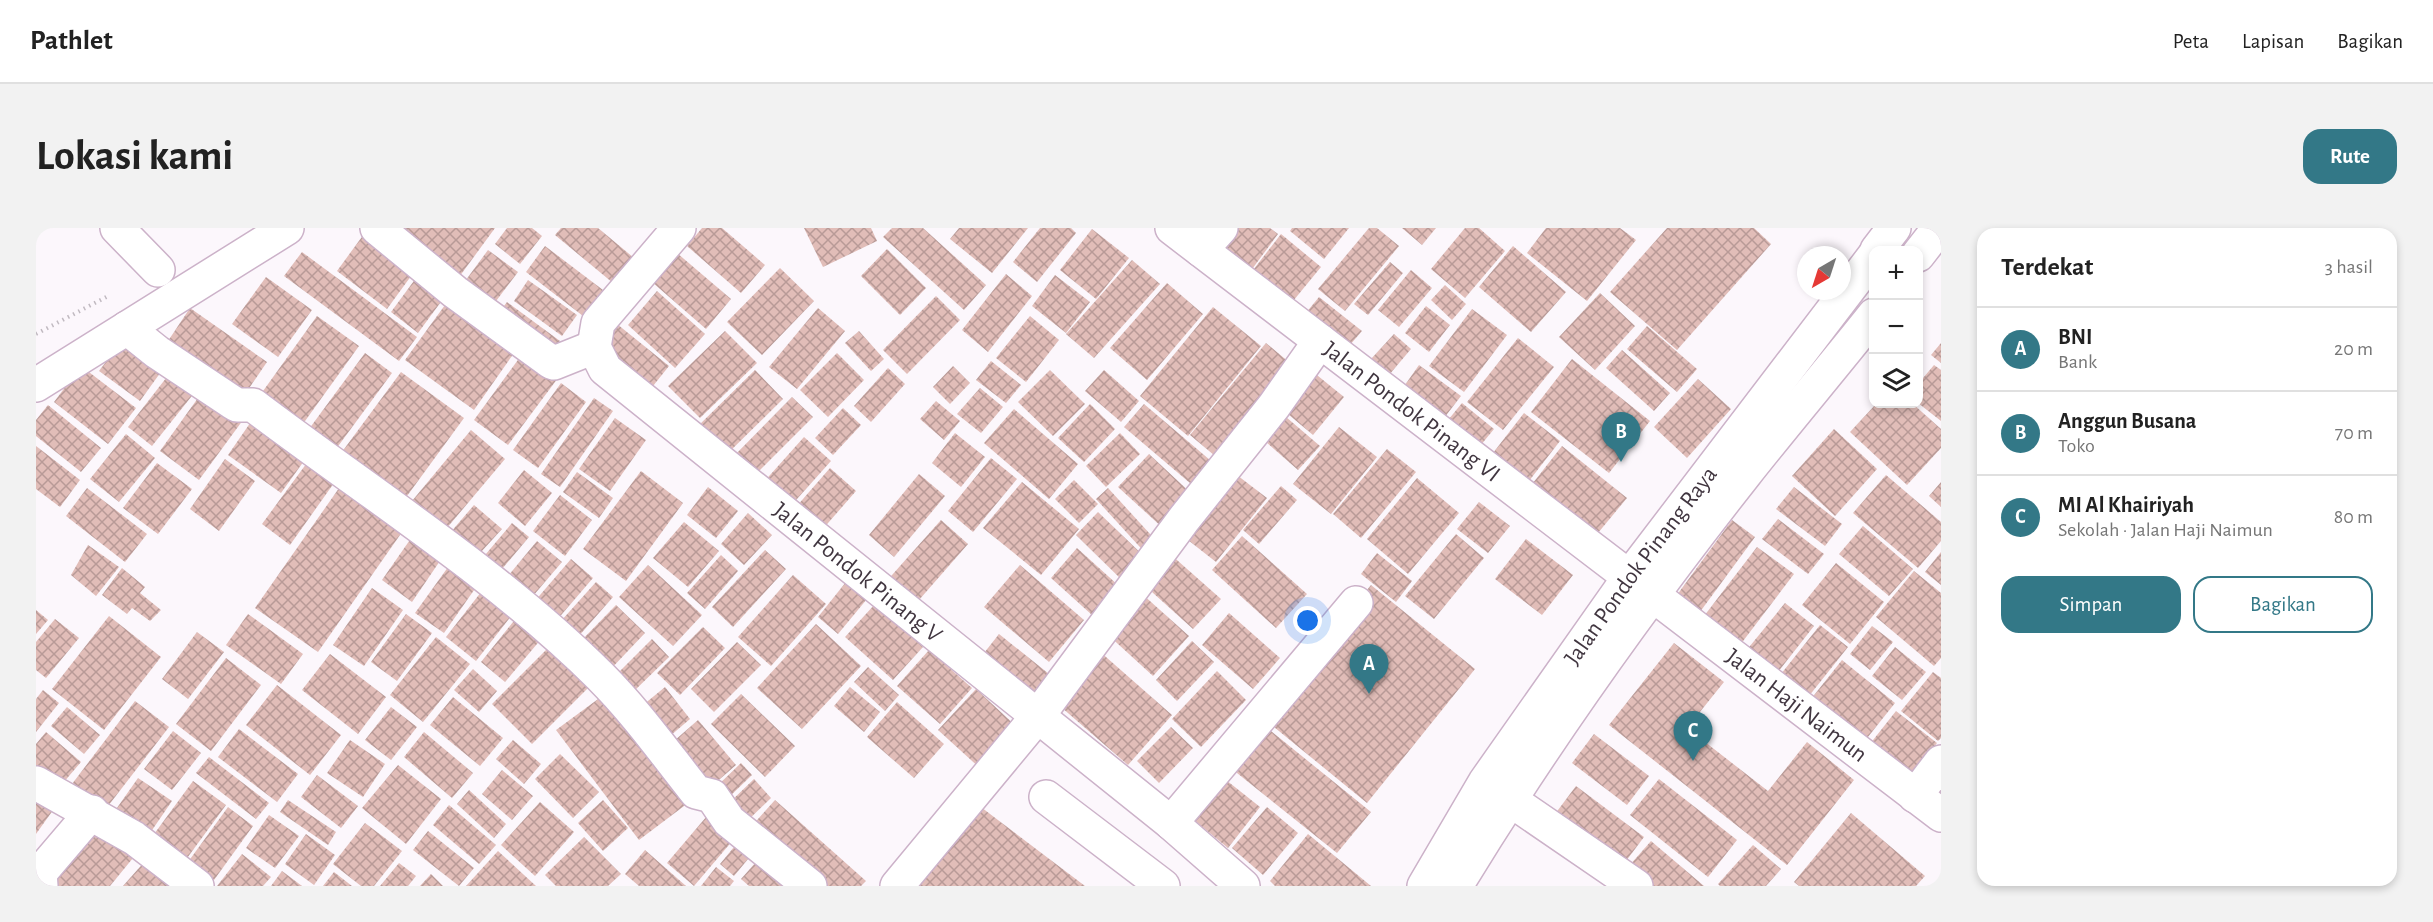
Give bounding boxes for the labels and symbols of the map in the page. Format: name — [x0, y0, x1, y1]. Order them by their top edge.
north arrow — [1797, 246, 1851, 300]
street label: Jalan Pondok Pinang VI — [1319, 337, 1504, 487]
pin: B — [1602, 412, 1640, 462]
street label: Jalan Pondok Pinang Raya — [1560, 462, 1722, 670]
street label: Jalan Pondok Pinang V — [768, 498, 947, 648]
your location — [1293, 606, 1322, 635]
pin: A — [1350, 644, 1388, 694]
street label: Jalan Haji Naimun — [1721, 644, 1871, 767]
pin: C — [1674, 712, 1712, 761]

